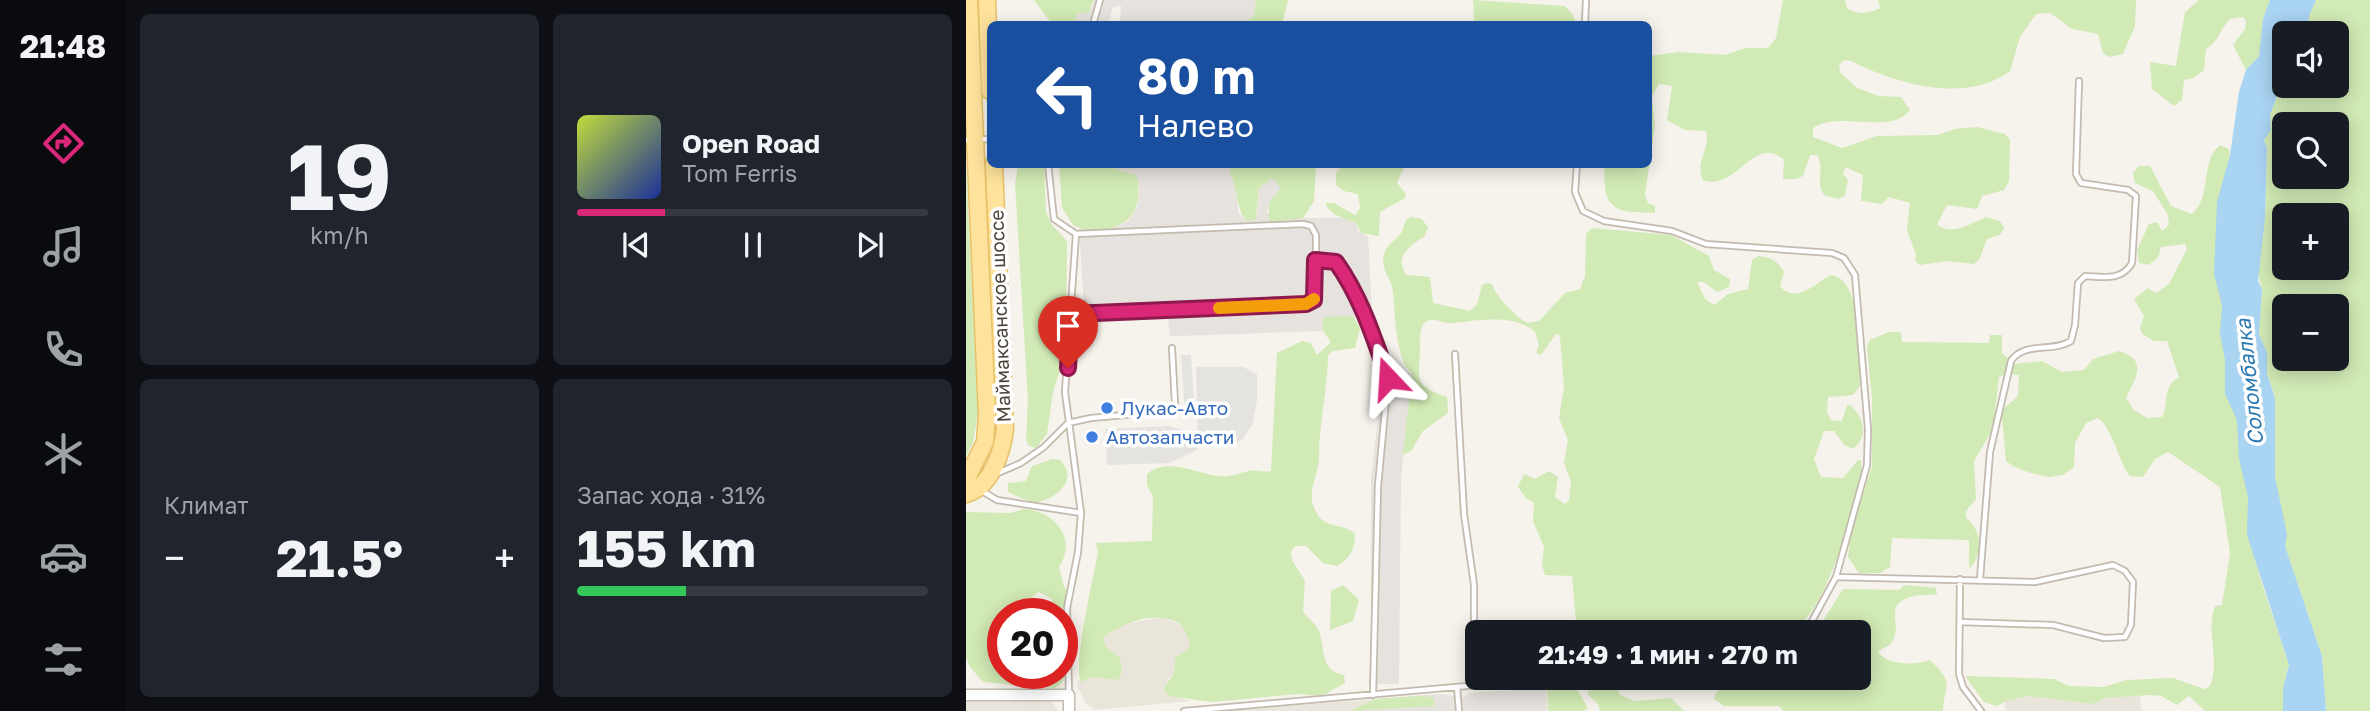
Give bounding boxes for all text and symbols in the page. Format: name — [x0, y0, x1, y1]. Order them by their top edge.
map controls — [2272, 21, 2349, 371]
button: sound — [2272, 21, 2349, 98]
text: 21:48 — [20, 27, 106, 65]
text: 80 m — [1137, 46, 1255, 105]
icon: left — [1022, 49, 1113, 140]
text: Налево — [1137, 106, 1254, 144]
button: search — [2272, 112, 2349, 189]
icon: directions — [39, 119, 88, 168]
text: 19 — [287, 121, 392, 230]
text: Open Road — [682, 128, 820, 159]
text: Tom Ferris — [682, 159, 797, 187]
button: + — [2272, 203, 2349, 280]
street label: Маймаксанское шоссе — [984, 209, 1015, 423]
text: km/h — [310, 221, 369, 249]
icon: music — [39, 222, 88, 271]
icon: previous — [617, 226, 655, 264]
icon: pause — [734, 226, 772, 264]
icon: next — [851, 226, 889, 264]
button: − — [2272, 294, 2349, 371]
pin — [1038, 296, 1098, 368]
icon: arrive — [1049, 307, 1087, 345]
water label: Соломбалка — [2229, 316, 2269, 447]
icon: phone — [39, 325, 88, 374]
position arrow — [1351, 341, 1425, 415]
place label: Лукас-Авто — [1121, 396, 1228, 419]
marker: Лукас-Авто — [1099, 400, 1115, 416]
place label: Автозапчасти — [1106, 425, 1234, 448]
icon: climate — [39, 429, 88, 478]
marker: Автозапчасти — [1084, 429, 1100, 445]
text: Запас хода · 31% — [577, 481, 765, 509]
text: Климат — [164, 491, 249, 519]
text: 155 km — [577, 516, 756, 578]
text: 21.5° — [276, 526, 403, 588]
icon: car — [39, 532, 88, 581]
text: − — [164, 535, 185, 580]
text: + — [494, 535, 515, 580]
speed limit sign: 20 — [987, 598, 1078, 689]
icon: filters — [39, 635, 88, 684]
text: 21:49 · 1 мин · 270 m — [1538, 639, 1798, 670]

